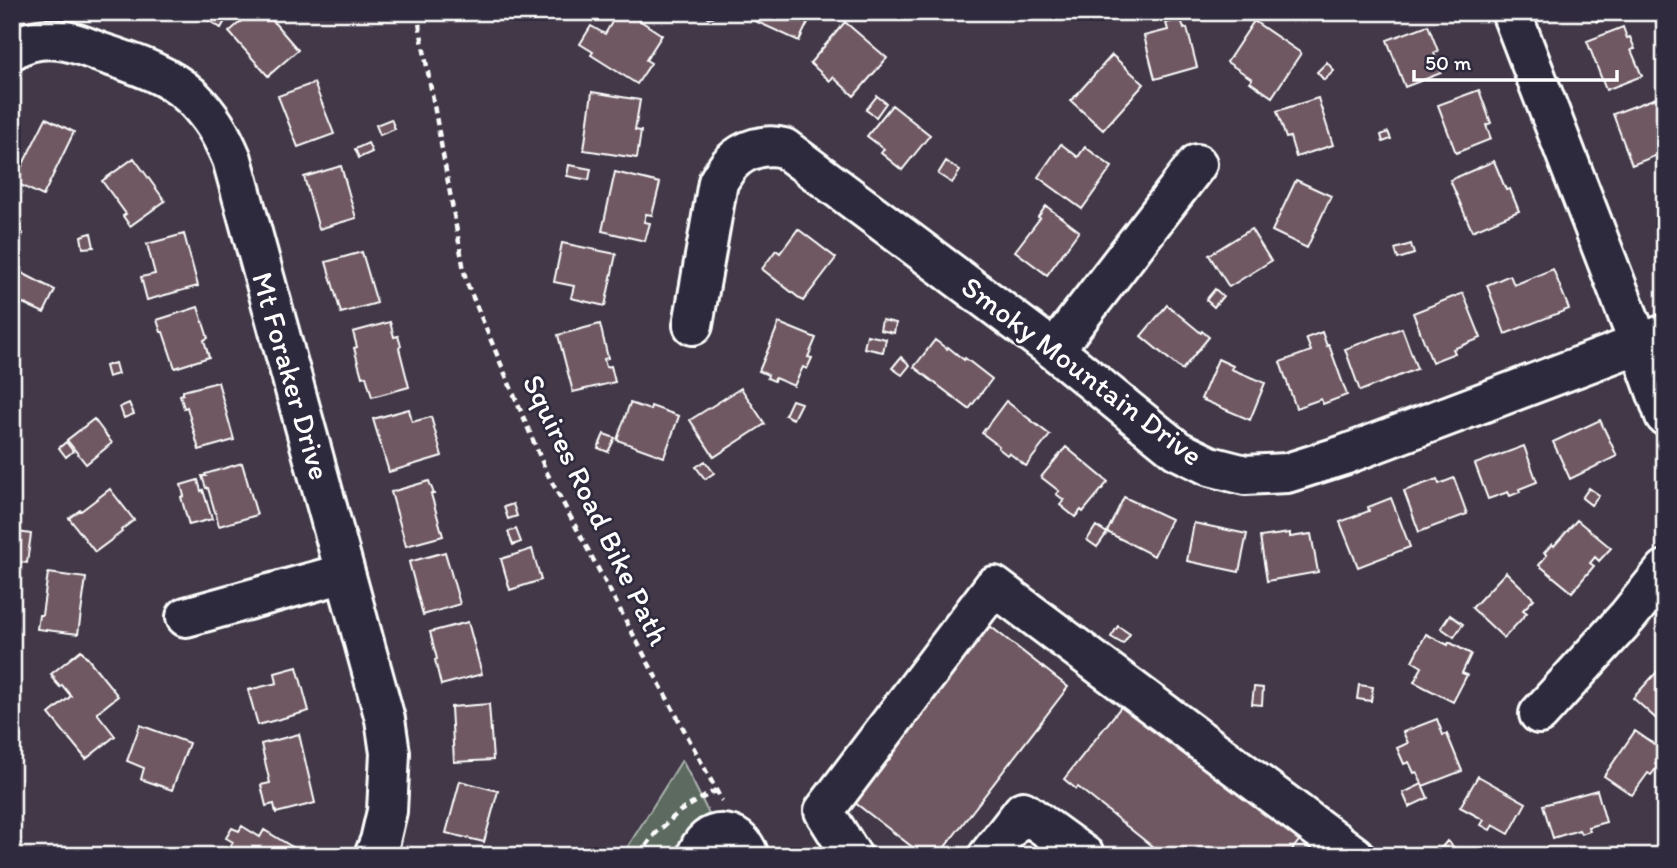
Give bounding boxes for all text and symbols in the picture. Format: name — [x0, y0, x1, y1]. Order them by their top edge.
scale bar — [1414, 38, 1618, 82]
text: 50 m — [1425, 50, 1472, 75]
street label: Mt Foraker Drive — [244, 268, 339, 484]
street label: Smoky Mountain Drive — [954, 268, 1210, 473]
street label: Squires Road Bike Path — [515, 368, 678, 651]

